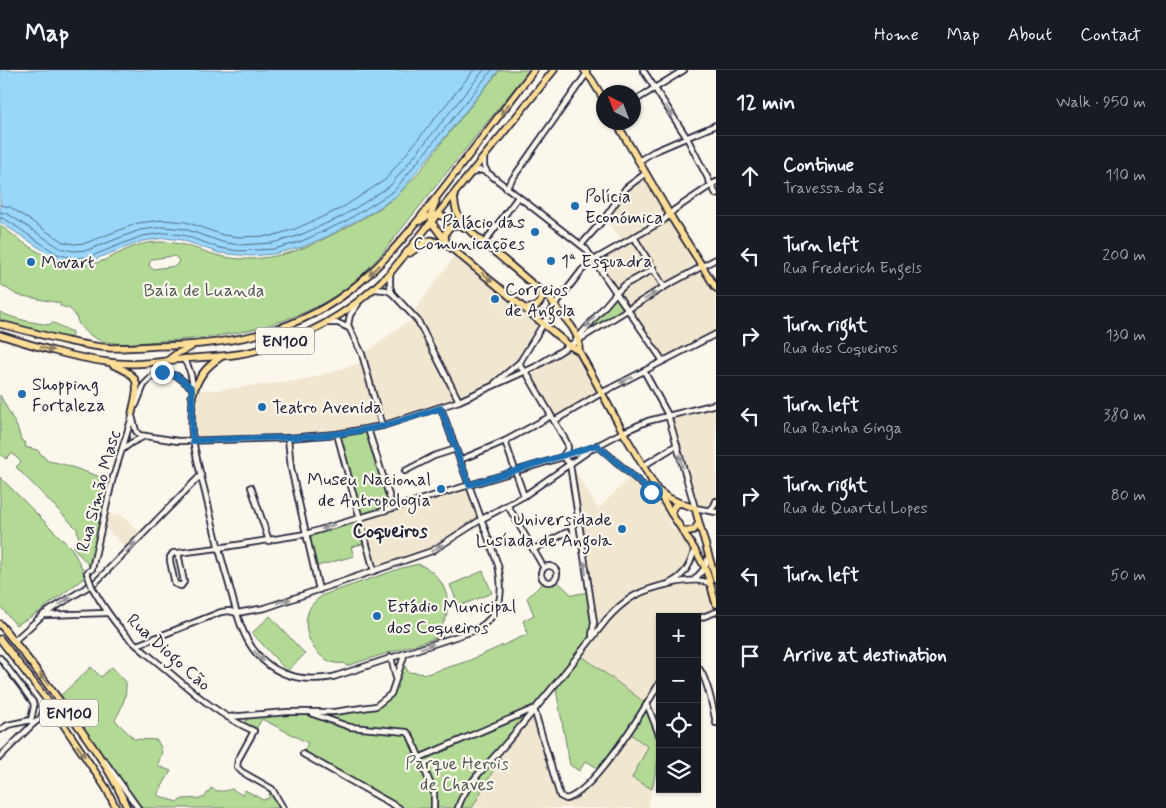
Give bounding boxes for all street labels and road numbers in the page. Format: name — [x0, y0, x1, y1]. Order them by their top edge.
road number: EN100 — [256, 328, 314, 354]
street label: Rua Simão Masc — [71, 428, 127, 555]
street label: Rua Diogo Cão — [120, 609, 216, 698]
road number: EN100 — [40, 700, 98, 726]

